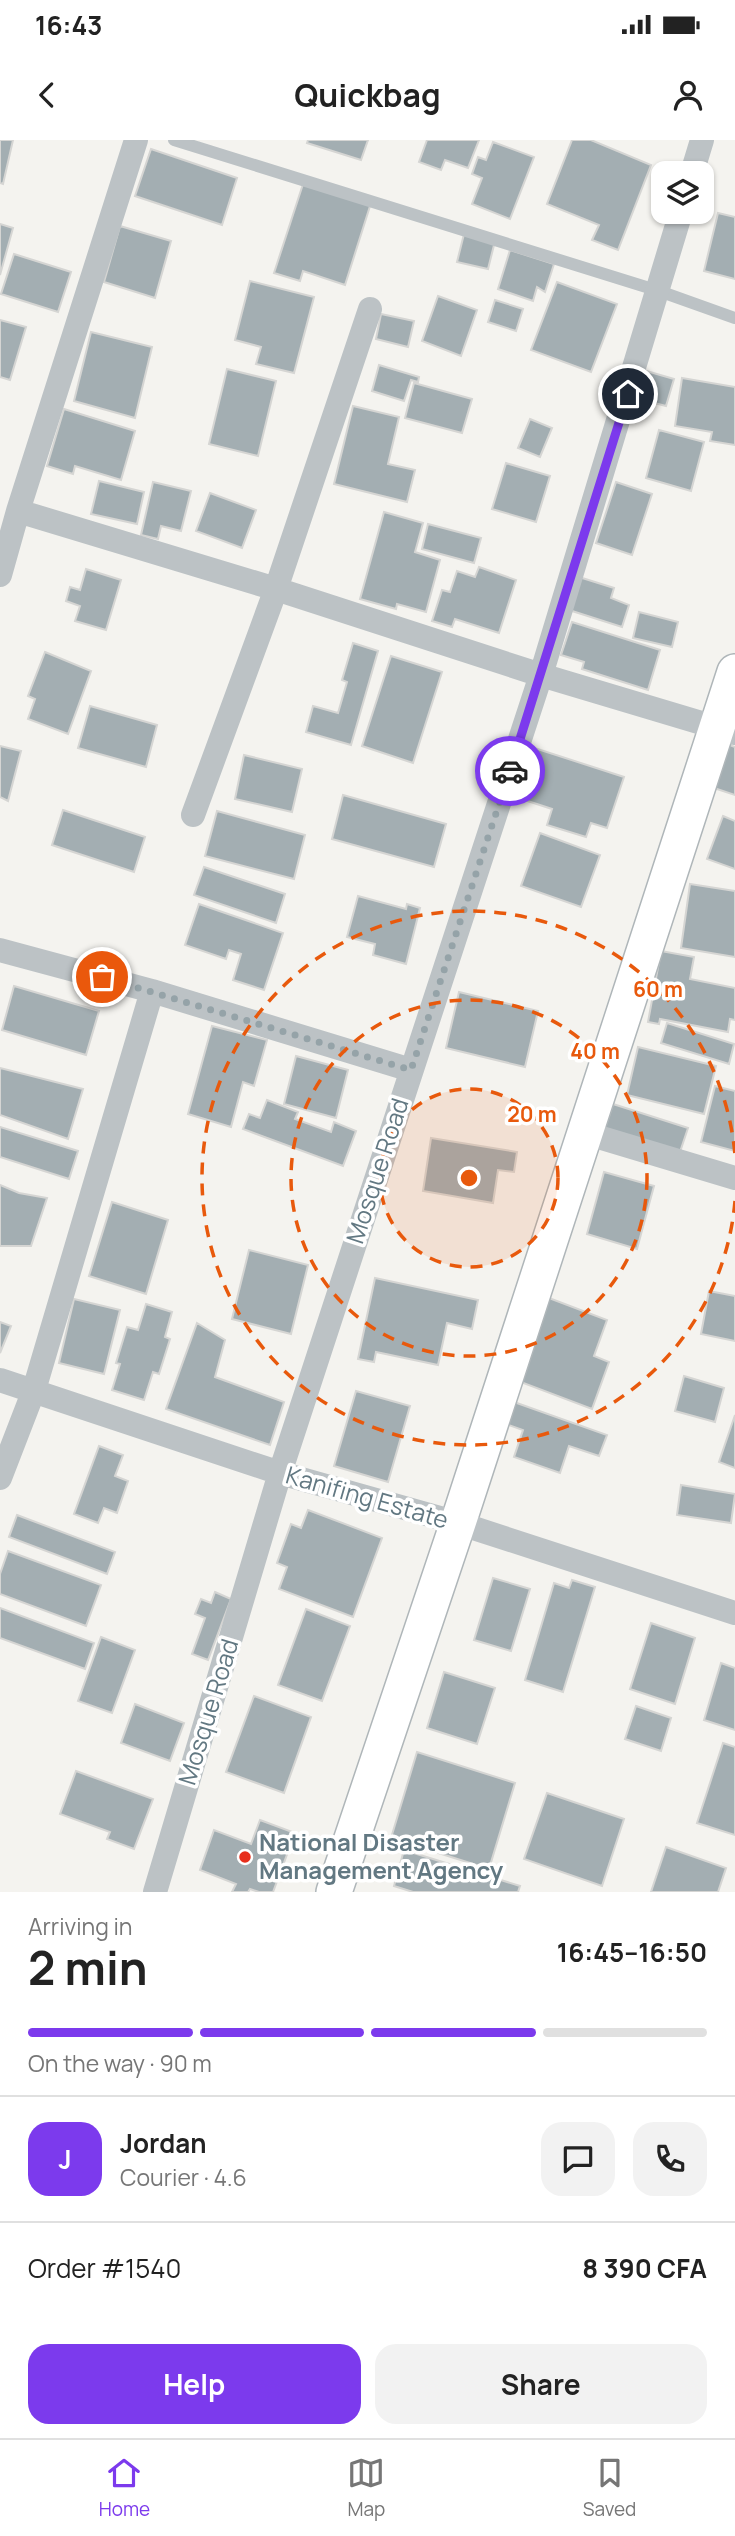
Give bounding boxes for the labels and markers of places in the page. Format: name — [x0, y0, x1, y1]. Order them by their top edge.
pin — [598, 364, 658, 424]
pin — [72, 947, 132, 1007]
centre of rings — [457, 1166, 481, 1190]
place label: National Disaster Management Agency — [259, 1825, 504, 1886]
marker: National Disaster Management Agency — [237, 1849, 253, 1865]

